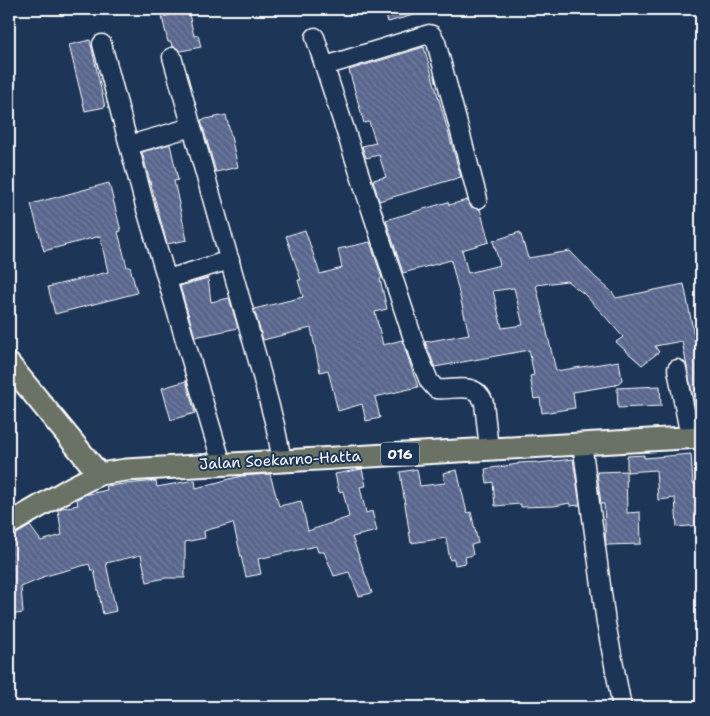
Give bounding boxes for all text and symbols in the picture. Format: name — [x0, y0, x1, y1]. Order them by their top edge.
road number: 016 — [381, 442, 419, 466]
street label: Jalan Soekarno-Hatta — [199, 446, 362, 474]

